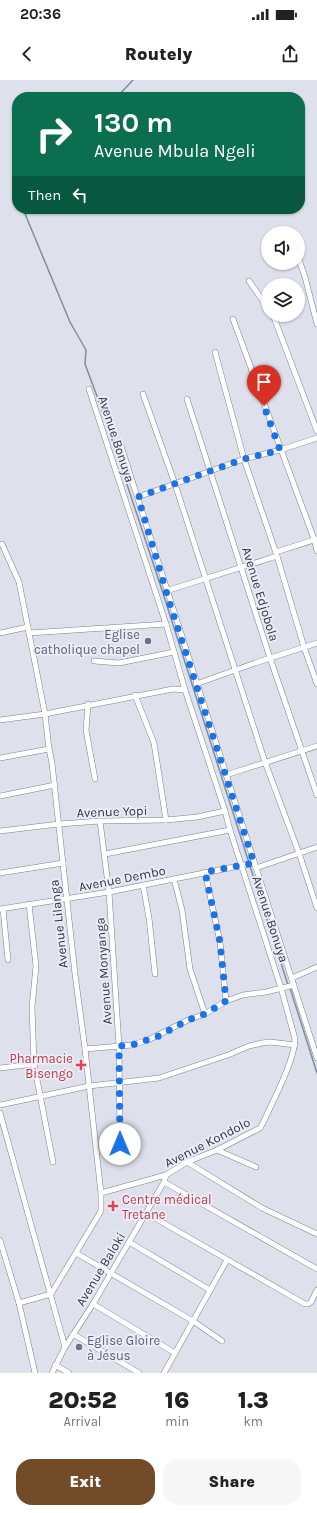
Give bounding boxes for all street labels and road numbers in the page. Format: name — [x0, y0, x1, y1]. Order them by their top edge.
street label: Avenue Bonuya — [95, 394, 138, 484]
street label: Avenue Edjobola — [239, 545, 282, 643]
street label: Avenue Yopi — [76, 803, 148, 820]
street label: Avenue Dembo — [77, 863, 167, 894]
street label: Avenue Bonuya — [249, 874, 292, 964]
street label: Avenue Lilanga — [46, 879, 71, 969]
street label: Avenue Monyanga — [92, 917, 115, 1025]
street label: Avenue Kondolo — [162, 1114, 253, 1171]
street label: Avenue Baloki — [73, 1230, 128, 1309]

